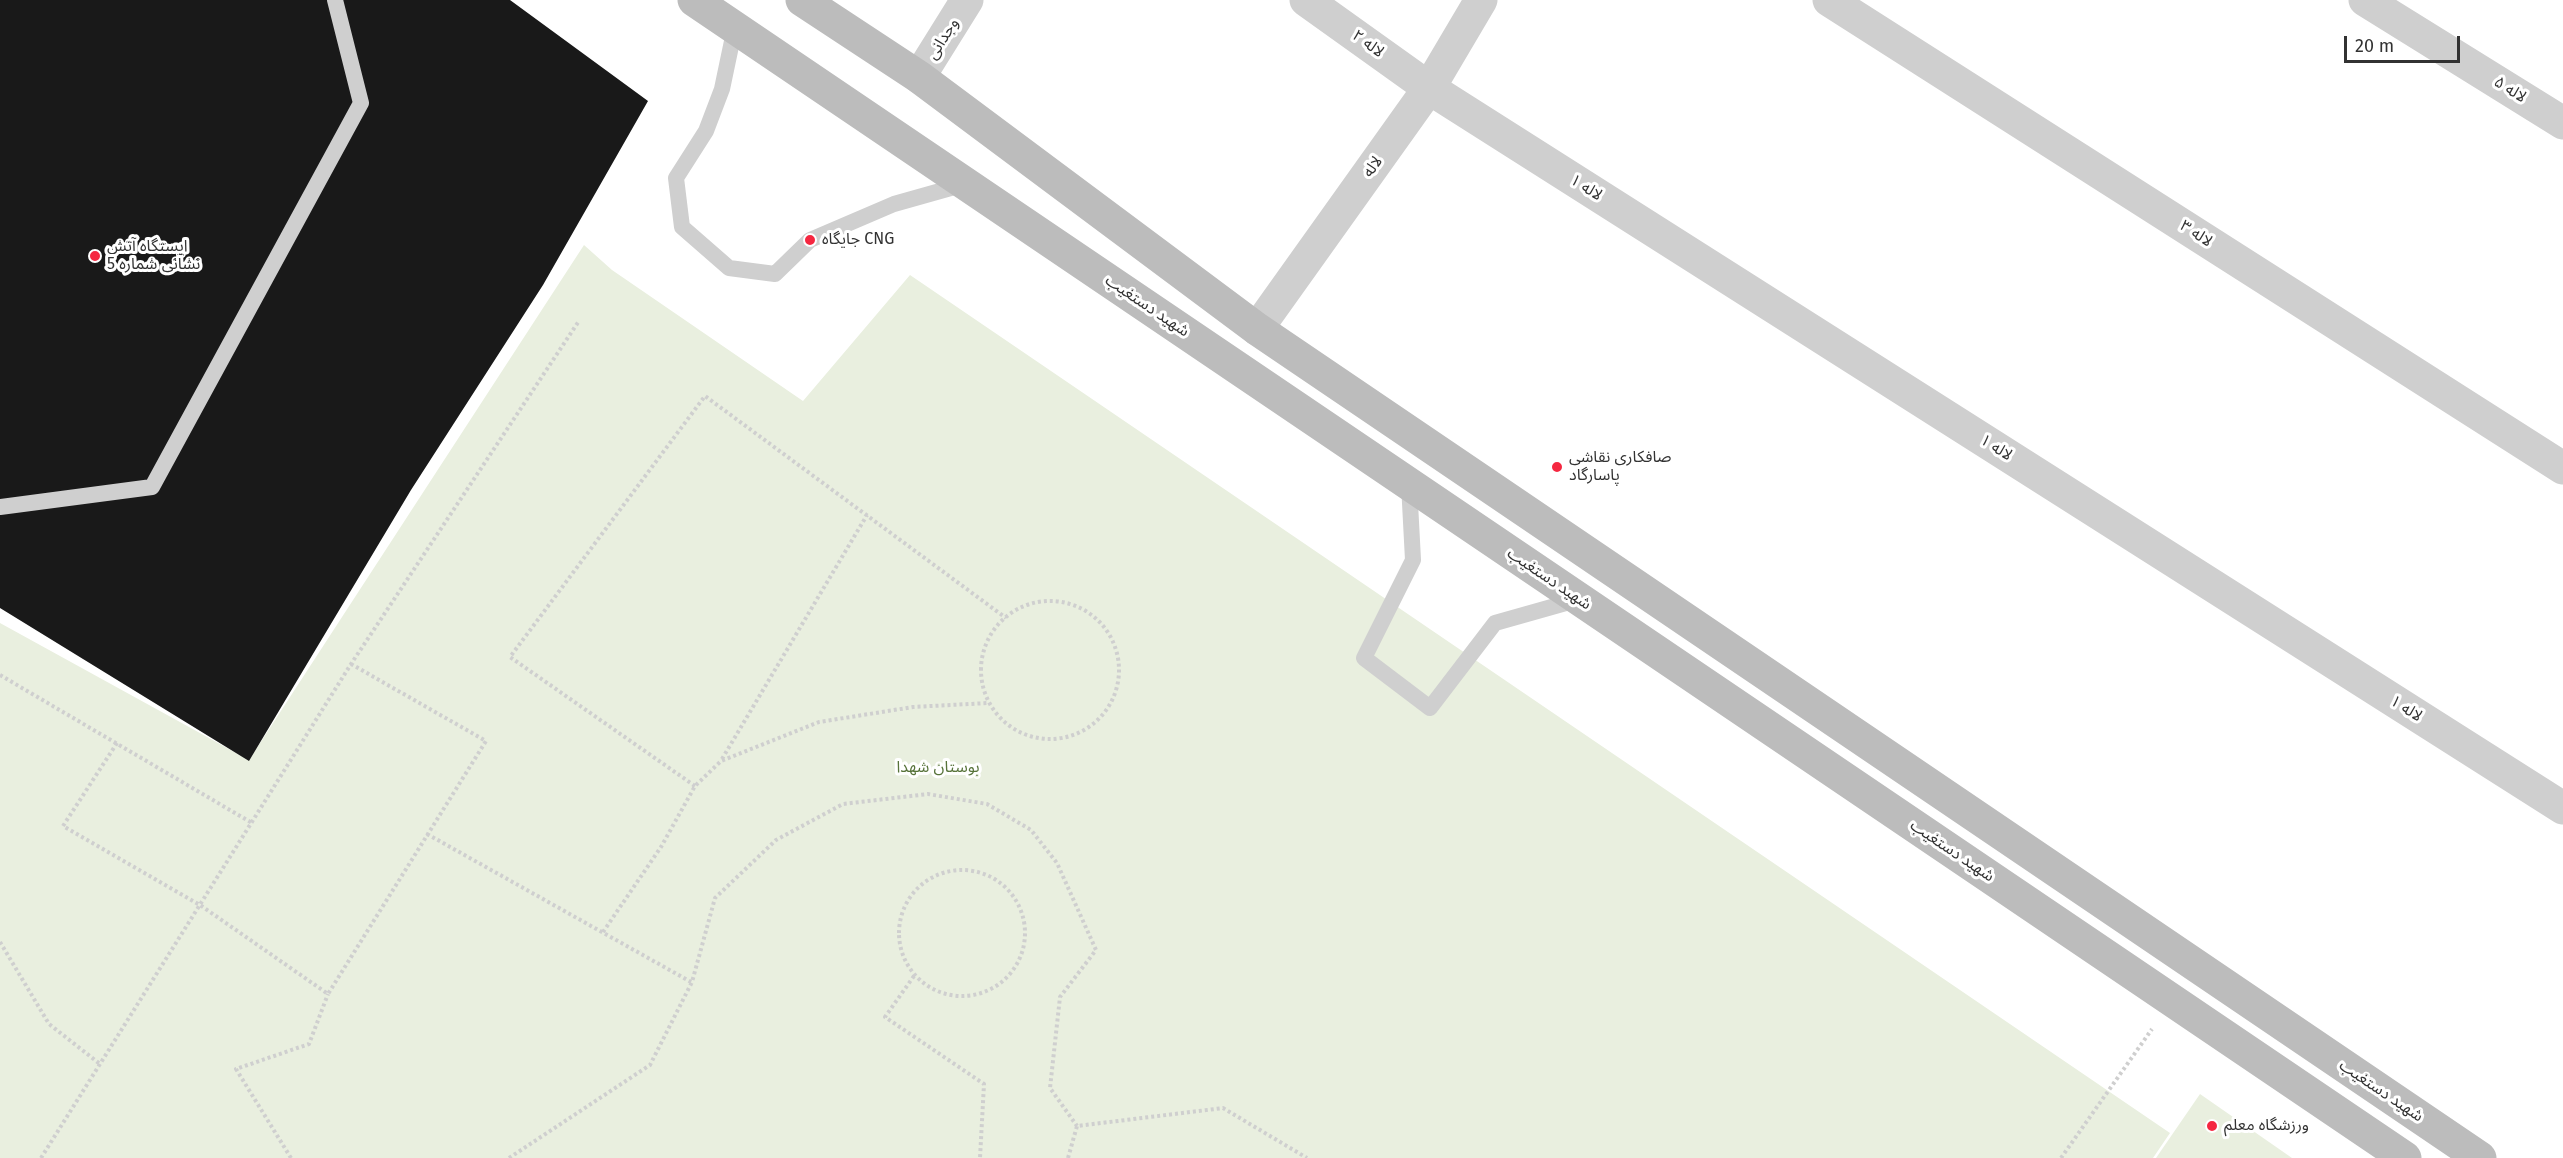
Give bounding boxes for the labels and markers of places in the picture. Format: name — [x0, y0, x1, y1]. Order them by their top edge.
place label: جایگاه CNG — [822, 230, 894, 250]
marker: جایگاه CNG — [803, 233, 817, 247]
place label: ایستگاه آتش نشانی شماره 5 — [107, 237, 200, 275]
marker: ایستگاه آتش نشانی شماره 5 — [88, 249, 102, 263]
place label: صافکاری نقاشی پاسارگاد — [1569, 448, 1672, 486]
marker: صافکاری نقاشی پاسارگاد — [1550, 460, 1564, 474]
place label: ورزشگاه معلم — [2224, 1116, 2309, 1136]
marker: ورزشگاه معلم — [2205, 1119, 2219, 1133]

